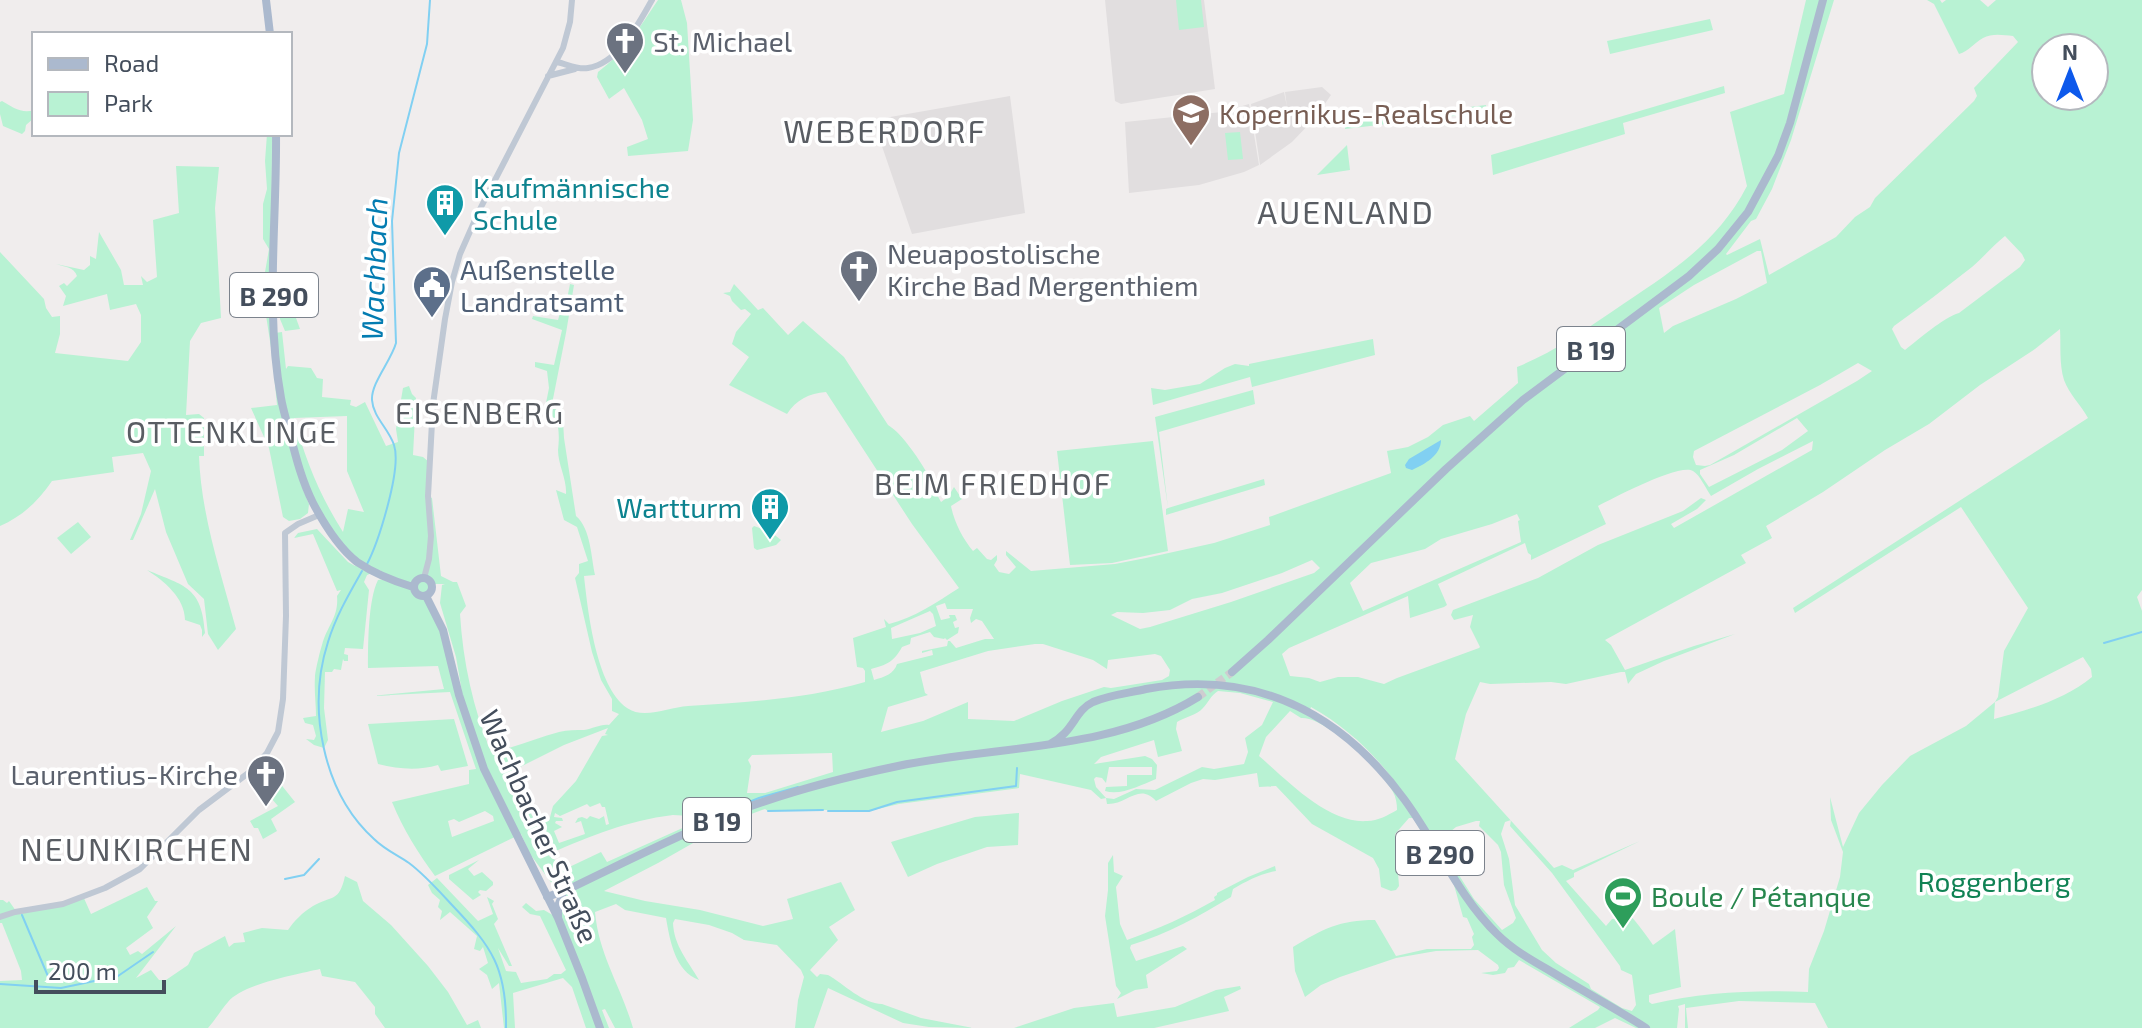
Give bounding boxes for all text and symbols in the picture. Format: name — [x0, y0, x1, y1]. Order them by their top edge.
church icon: St. Michael — [604, 20, 646, 75]
place label: St. Michael — [653, 24, 793, 58]
legend — [32, 32, 292, 136]
north arrow — [2030, 32, 2110, 112]
text: N — [2062, 38, 2078, 64]
text: Road — [104, 48, 159, 77]
text: Park — [104, 88, 153, 117]
school or university icon: Kopernikus-Realschule — [1170, 92, 1212, 147]
place label: Kopernikus-Realschule — [1219, 96, 1513, 130]
district label: WEBERDORF — [783, 111, 987, 149]
place label: Kaufmännische Schule — [473, 170, 670, 236]
building icon: Kaufmännische Schule — [424, 182, 466, 237]
district label: AUENLAND — [1257, 192, 1435, 230]
water label: Wachbach — [353, 197, 393, 341]
place label: Neuapostolische Kirche Bad Mergenthiem — [887, 236, 1199, 302]
church icon: Neuapostolische Kirche Bad Mergenthiem — [838, 248, 880, 303]
place label: Außenstelle Landratsamt — [460, 252, 624, 318]
public building icon: Außenstelle Landratsamt — [411, 264, 453, 319]
road number: B 290 — [230, 273, 318, 317]
road number: B 19 — [1557, 327, 1625, 371]
district label: EISENBERG — [395, 394, 565, 430]
district label: OTTENKLINGE — [126, 413, 338, 449]
district label: BEIM FRIEDHOF — [874, 465, 1112, 501]
building icon: Wartturm — [749, 486, 791, 541]
place label: Wartturm — [616, 490, 742, 524]
street label: Wachbacher Straße — [473, 704, 607, 948]
church icon: Laurentius-Kirche — [245, 753, 287, 808]
place label: Laurentius-Kirche — [10, 757, 238, 791]
road number: B 19 — [683, 798, 751, 842]
district label: NEUNKIRCHEN — [20, 829, 254, 867]
road number: B 290 — [1396, 831, 1484, 875]
park label: Roggenberg — [1917, 864, 2071, 898]
sports icon: Boule / Pétanque — [1602, 875, 1644, 930]
place label: Boule / Pétanque — [1651, 879, 1871, 913]
scale bar — [36, 944, 164, 994]
text: 200 m — [48, 956, 117, 985]

